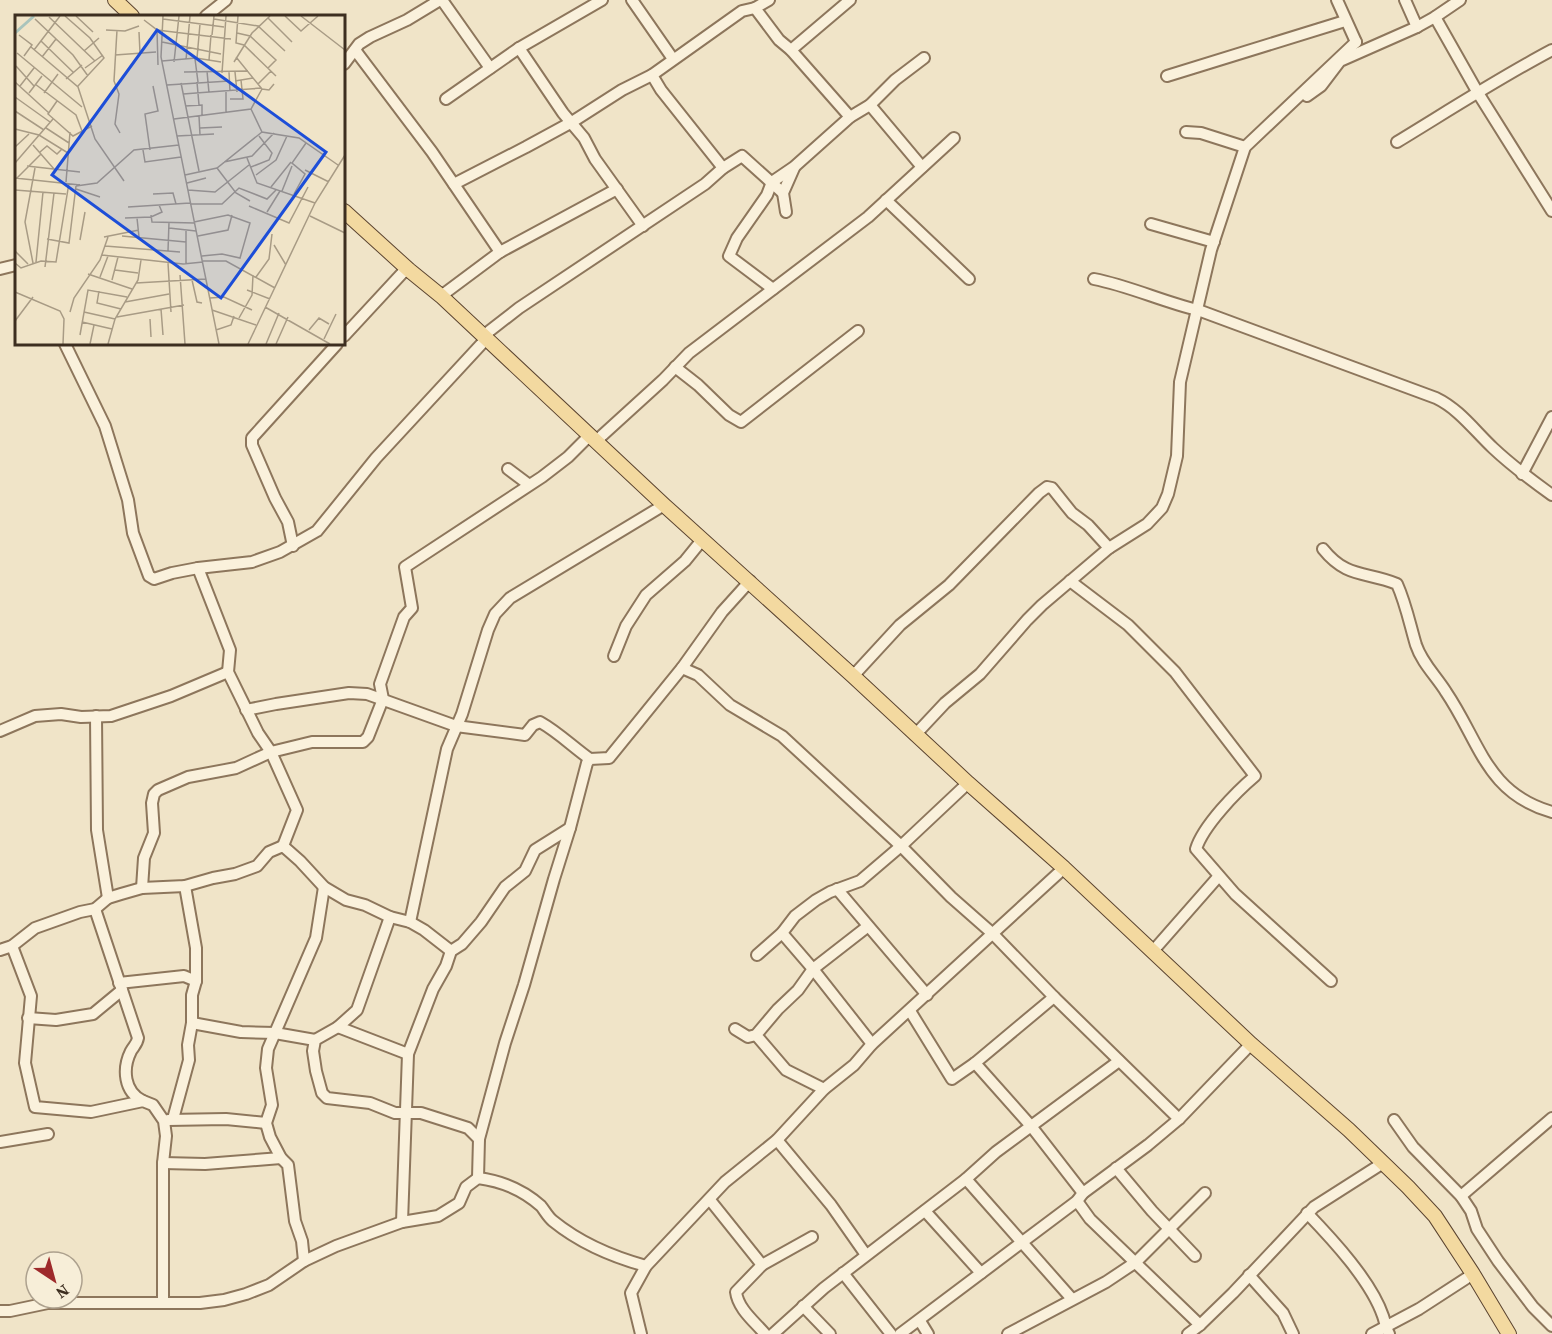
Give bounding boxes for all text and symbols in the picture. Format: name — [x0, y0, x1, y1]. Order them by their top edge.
inset map — [15, 15, 345, 345]
north arrow — [24, 1250, 84, 1310]
text: N — [51, 1280, 74, 1305]

